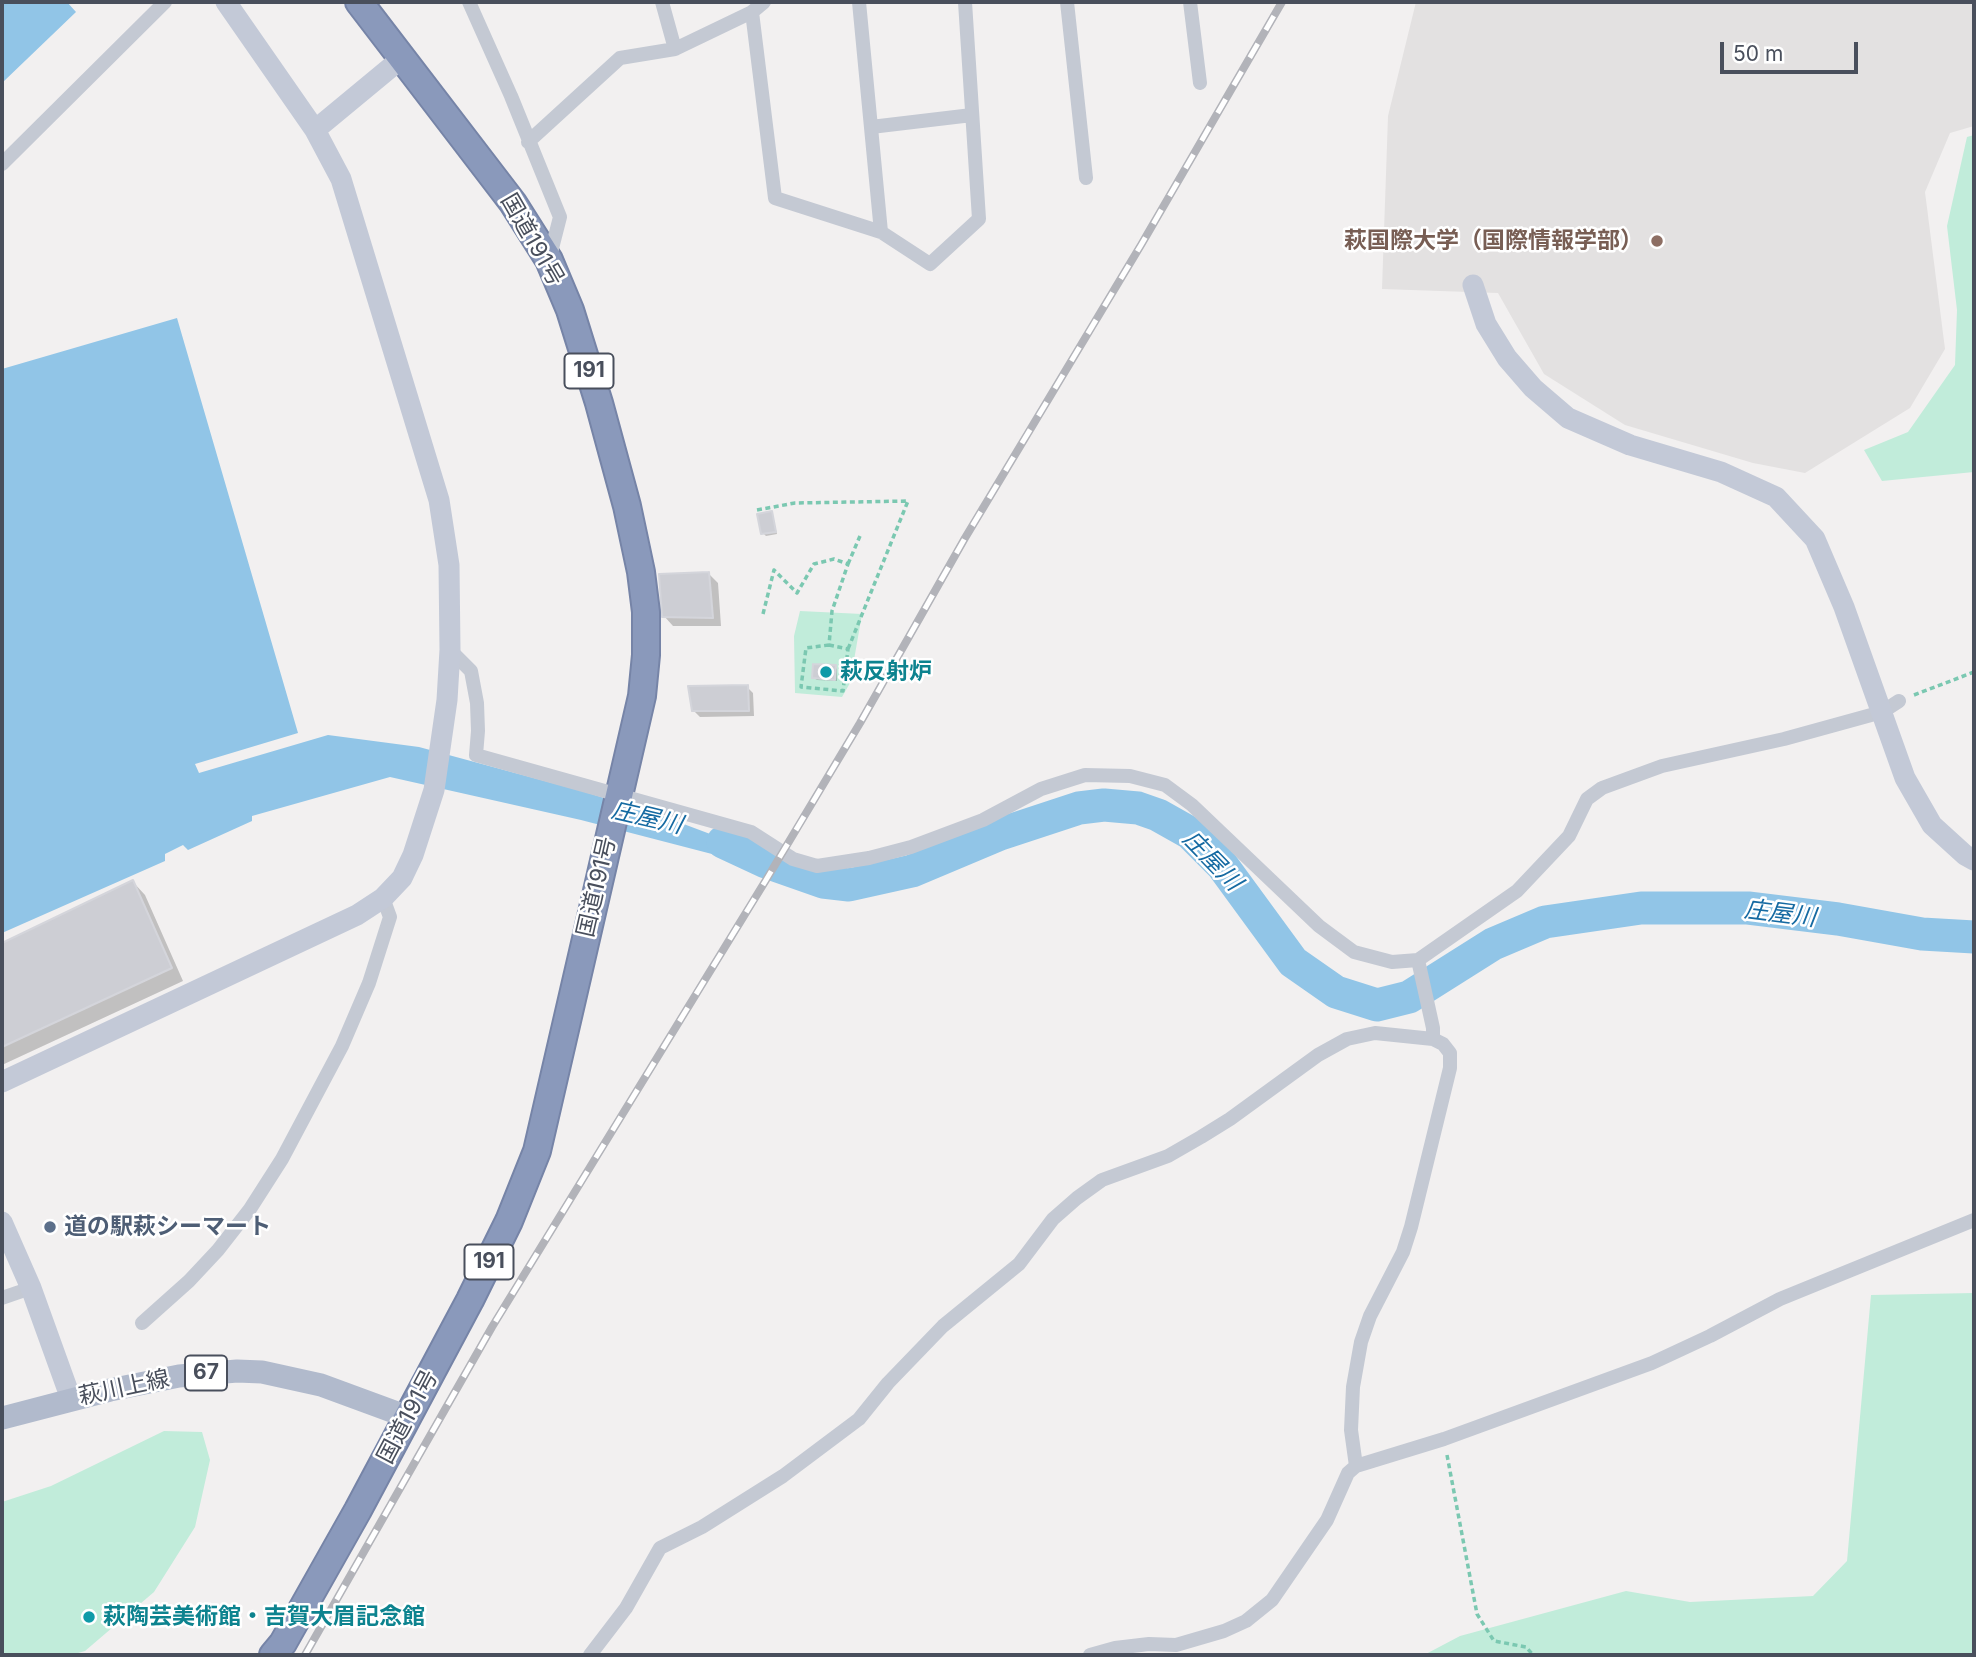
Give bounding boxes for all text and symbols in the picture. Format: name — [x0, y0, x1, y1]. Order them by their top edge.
scale bar — [1724, 28, 1862, 72]
text: 50 m — [1733, 41, 1783, 66]
street label: 国道191号 — [495, 189, 569, 291]
place label: 萩国際大学（国際情報学部） — [1344, 227, 1643, 255]
marker: 萩国際大学（国際情報学部） — [1649, 233, 1665, 249]
road number: 191 — [564, 354, 614, 388]
place label: 萩反射炉 — [840, 658, 932, 686]
marker: 萩反射炉 — [818, 664, 834, 680]
water label: 庄屋川 — [609, 796, 685, 840]
water label: 庄屋川 — [1177, 825, 1247, 897]
street label: 国道191号 — [572, 834, 622, 940]
water label: 庄屋川 — [1743, 895, 1817, 933]
place label: 道の駅萩シーマート — [64, 1213, 271, 1241]
marker: 道の駅萩シーマート — [42, 1219, 58, 1235]
road number: 191 — [464, 1244, 514, 1280]
road number: 67 — [185, 1356, 227, 1390]
street label: 萩川上線 — [76, 1365, 172, 1411]
street label: 国道191号 — [372, 1366, 444, 1468]
place label: 萩陶芸美術館・吉賀大眉記念館 — [103, 1603, 425, 1631]
marker: 萩陶芸美術館・吉賀大眉記念館 — [81, 1609, 97, 1625]

